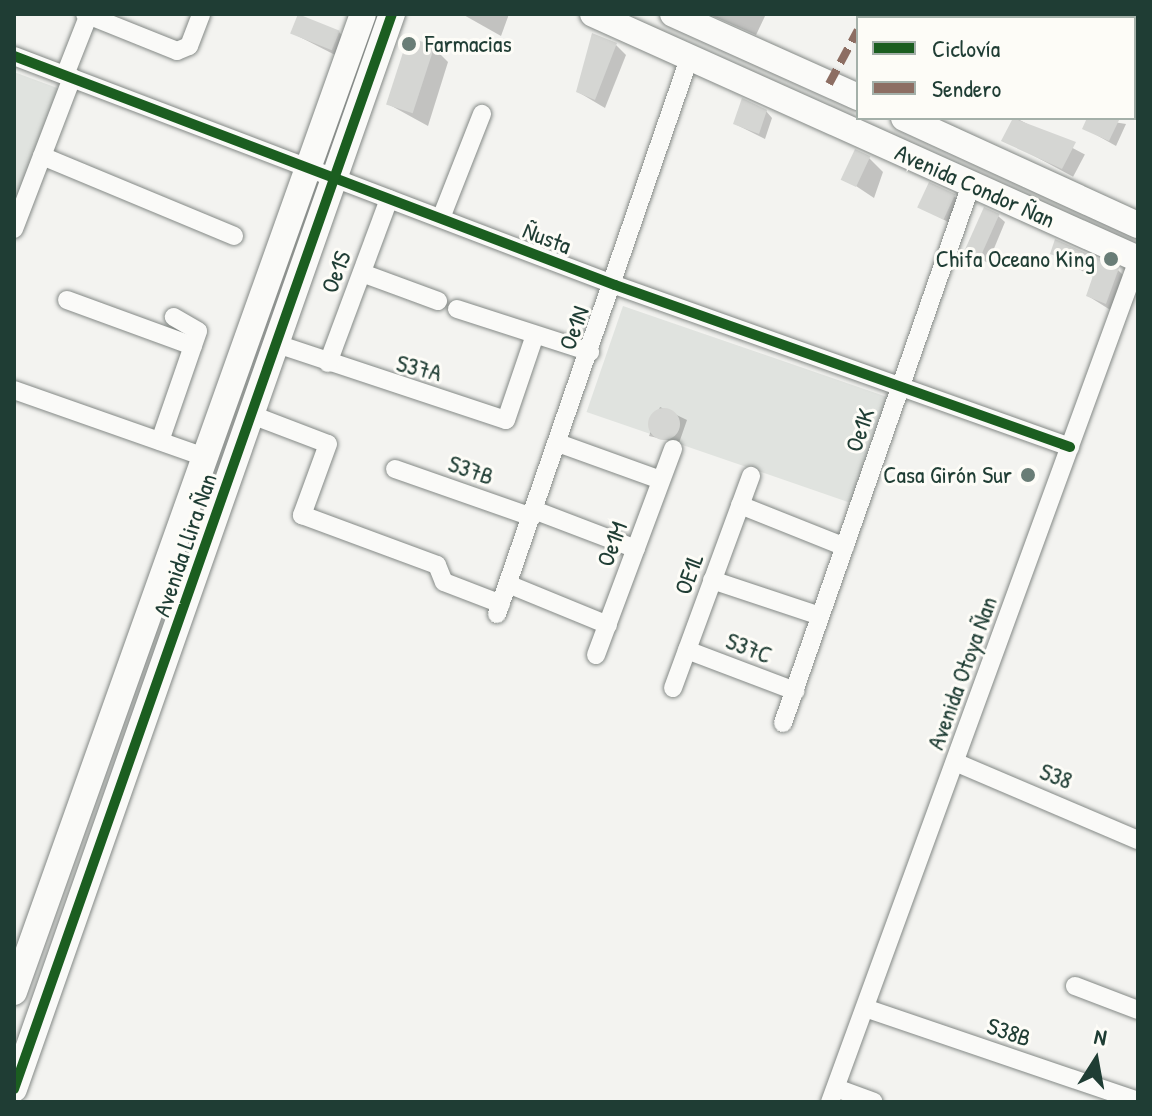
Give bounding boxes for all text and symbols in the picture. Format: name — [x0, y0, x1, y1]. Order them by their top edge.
legend — [856, 16, 1136, 120]
place label: Farmacias — [425, 30, 512, 58]
text: Ciclovía — [932, 32, 1000, 64]
marker: Farmacias — [400, 35, 418, 53]
text: Sendero — [932, 72, 1001, 104]
street label: Avenida Condor Ñan — [891, 138, 1059, 234]
street label: Ñusta — [519, 216, 575, 260]
place label: Chifa Oceano King — [936, 245, 1095, 273]
street label: Oe1S — [315, 247, 357, 297]
marker: Chifa Oceano King — [1102, 250, 1120, 268]
street label: Oe1N — [553, 302, 595, 354]
street label: S37A — [394, 349, 444, 387]
street label: Oe1K — [839, 404, 881, 456]
street label: S37B — [445, 449, 497, 491]
place label: Casa Girón Sur — [883, 461, 1012, 489]
marker: Casa Girón Sur — [1019, 466, 1037, 484]
street label: Avenida Llira Ñan — [147, 470, 223, 620]
street label: Oe1M — [591, 518, 633, 570]
street label: OE1L — [668, 550, 710, 598]
street label: Avenida Otoya Ñan — [921, 593, 1003, 753]
street label: S37C — [722, 626, 776, 670]
street label: S38 — [1036, 757, 1076, 795]
street label: S38B — [983, 1011, 1035, 1053]
north arrow — [1056, 1020, 1136, 1100]
text: N — [1092, 1021, 1109, 1052]

